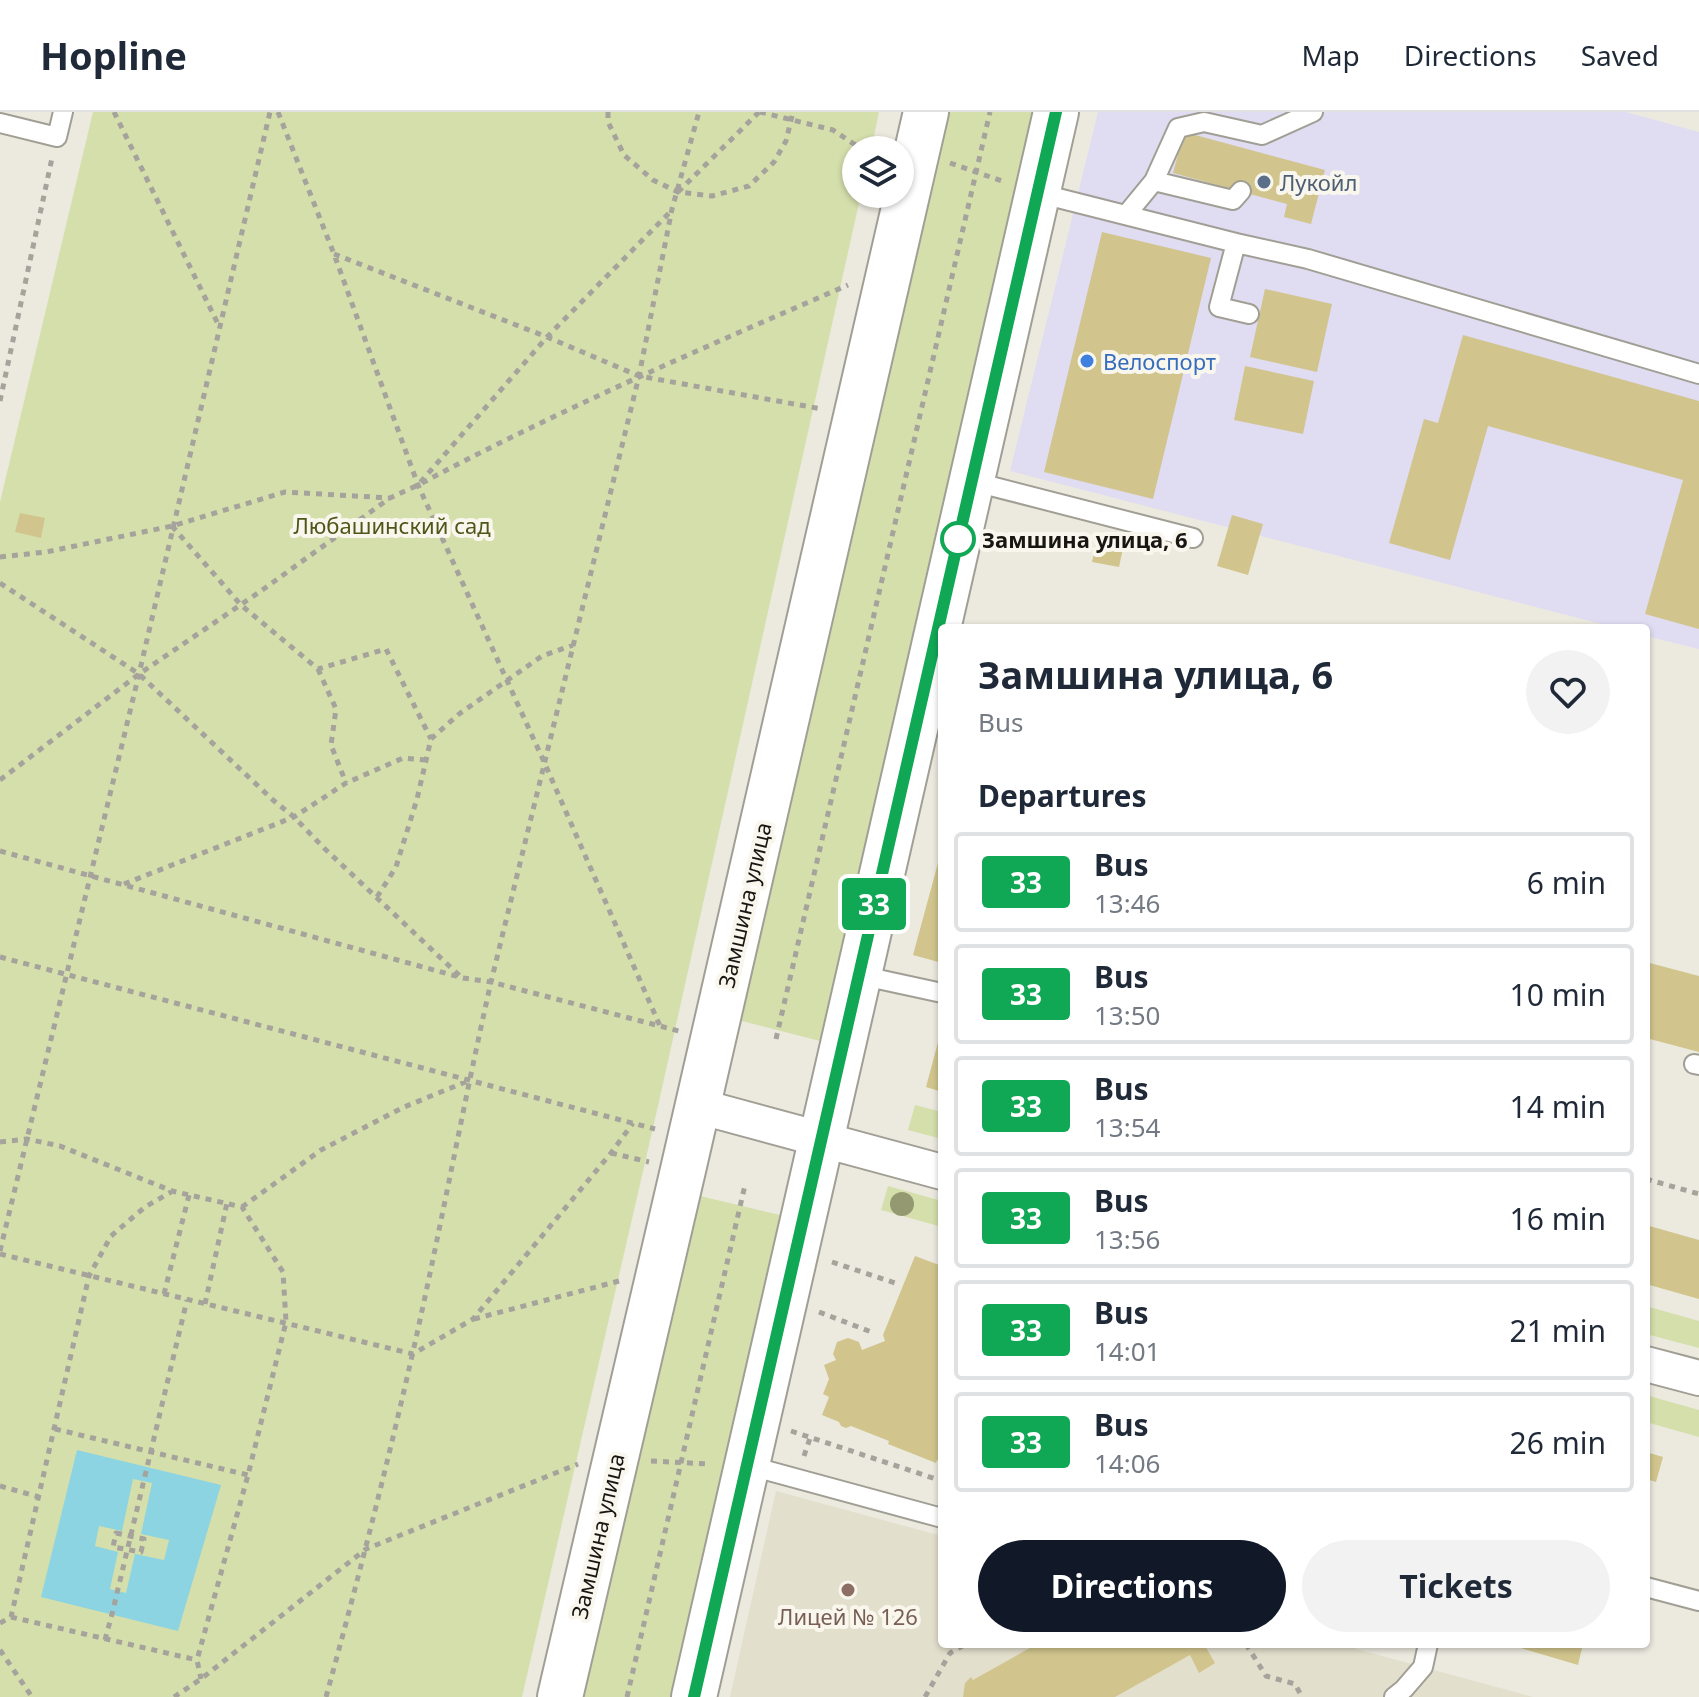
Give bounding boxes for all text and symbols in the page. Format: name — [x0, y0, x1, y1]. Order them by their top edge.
text: Hopline — [40, 29, 187, 81]
text: Map — [1301, 36, 1360, 74]
text: Directions — [1404, 36, 1537, 74]
text: Saved — [1581, 36, 1659, 74]
map controls — [842, 136, 914, 208]
button: layers — [842, 136, 914, 208]
place label: Лукойл — [1280, 167, 1357, 197]
marker: Лукойл — [1255, 173, 1273, 191]
place label: Велоспорт — [1103, 346, 1216, 376]
marker: Велоспорт — [1078, 352, 1096, 370]
park label: Любашинский сад — [293, 510, 491, 540]
marker: Замшина улица, 6 — [941, 522, 975, 556]
place label: Замшина улица, 6 — [982, 524, 1188, 554]
text: Замшина улица, 6 — [978, 648, 1333, 700]
button: heart — [1526, 650, 1610, 734]
text: Bus — [978, 704, 1023, 740]
text: Departures — [978, 775, 1147, 816]
street label: Замшина улица — [710, 819, 778, 991]
text: Bus — [1094, 844, 1149, 885]
text: 6 min — [1527, 862, 1606, 903]
text: 33 — [1010, 863, 1042, 901]
line badge: 33 — [838, 878, 910, 930]
text: 33 — [858, 885, 890, 923]
text: 13:46 — [1094, 885, 1160, 921]
text: Bus — [1094, 956, 1149, 997]
text: 10 min — [1510, 974, 1606, 1015]
text: 33 — [1010, 975, 1042, 1013]
text: 13:50 — [1094, 997, 1160, 1033]
text: Bus — [1094, 1068, 1149, 1109]
text: 14 min — [1510, 1086, 1606, 1127]
text: 33 — [1010, 1087, 1042, 1125]
text: 13:54 — [1094, 1109, 1160, 1145]
text: Bus — [1094, 1180, 1149, 1221]
text: 16 min — [1510, 1198, 1606, 1239]
text: 33 — [1010, 1199, 1042, 1237]
text: 13:56 — [1094, 1221, 1160, 1257]
text: Bus — [1094, 1292, 1149, 1333]
text: 21 min — [1510, 1310, 1606, 1351]
text: 33 — [1010, 1311, 1042, 1349]
text: 14:01 — [1094, 1333, 1160, 1369]
text: Bus — [1094, 1404, 1149, 1445]
text: 26 min — [1510, 1422, 1606, 1463]
text: 33 — [1010, 1423, 1042, 1461]
text: 14:06 — [1094, 1445, 1160, 1481]
street label: Замшина улица — [563, 1450, 631, 1622]
button: Directions — [978, 1540, 1286, 1632]
button: Tickets — [1302, 1540, 1610, 1632]
marker: Лицей № 126 — [839, 1581, 857, 1599]
place label: Лицей № 126 — [778, 1601, 918, 1631]

